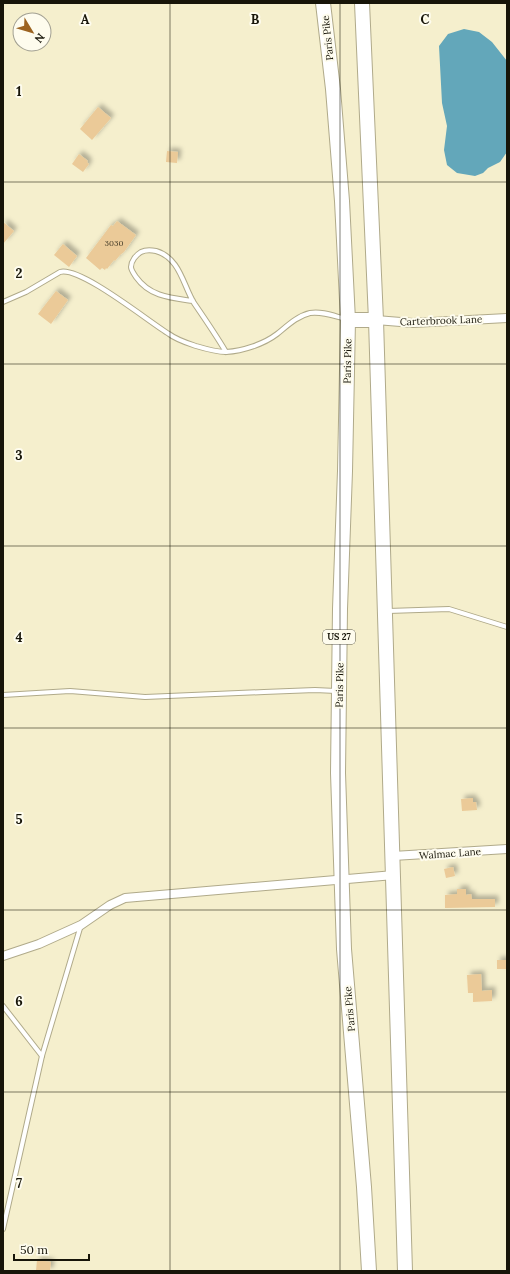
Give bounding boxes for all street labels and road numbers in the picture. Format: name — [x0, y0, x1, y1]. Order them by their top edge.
street label: Paris Pike — [319, 14, 336, 61]
street label: Carterbrook Lane — [400, 313, 483, 328]
street label: Paris Pike — [341, 338, 354, 384]
road number: US 27 — [323, 630, 355, 644]
street label: Paris Pike — [333, 662, 346, 708]
street label: Walmac Lane — [419, 845, 482, 862]
street label: Paris Pike — [341, 985, 358, 1032]

